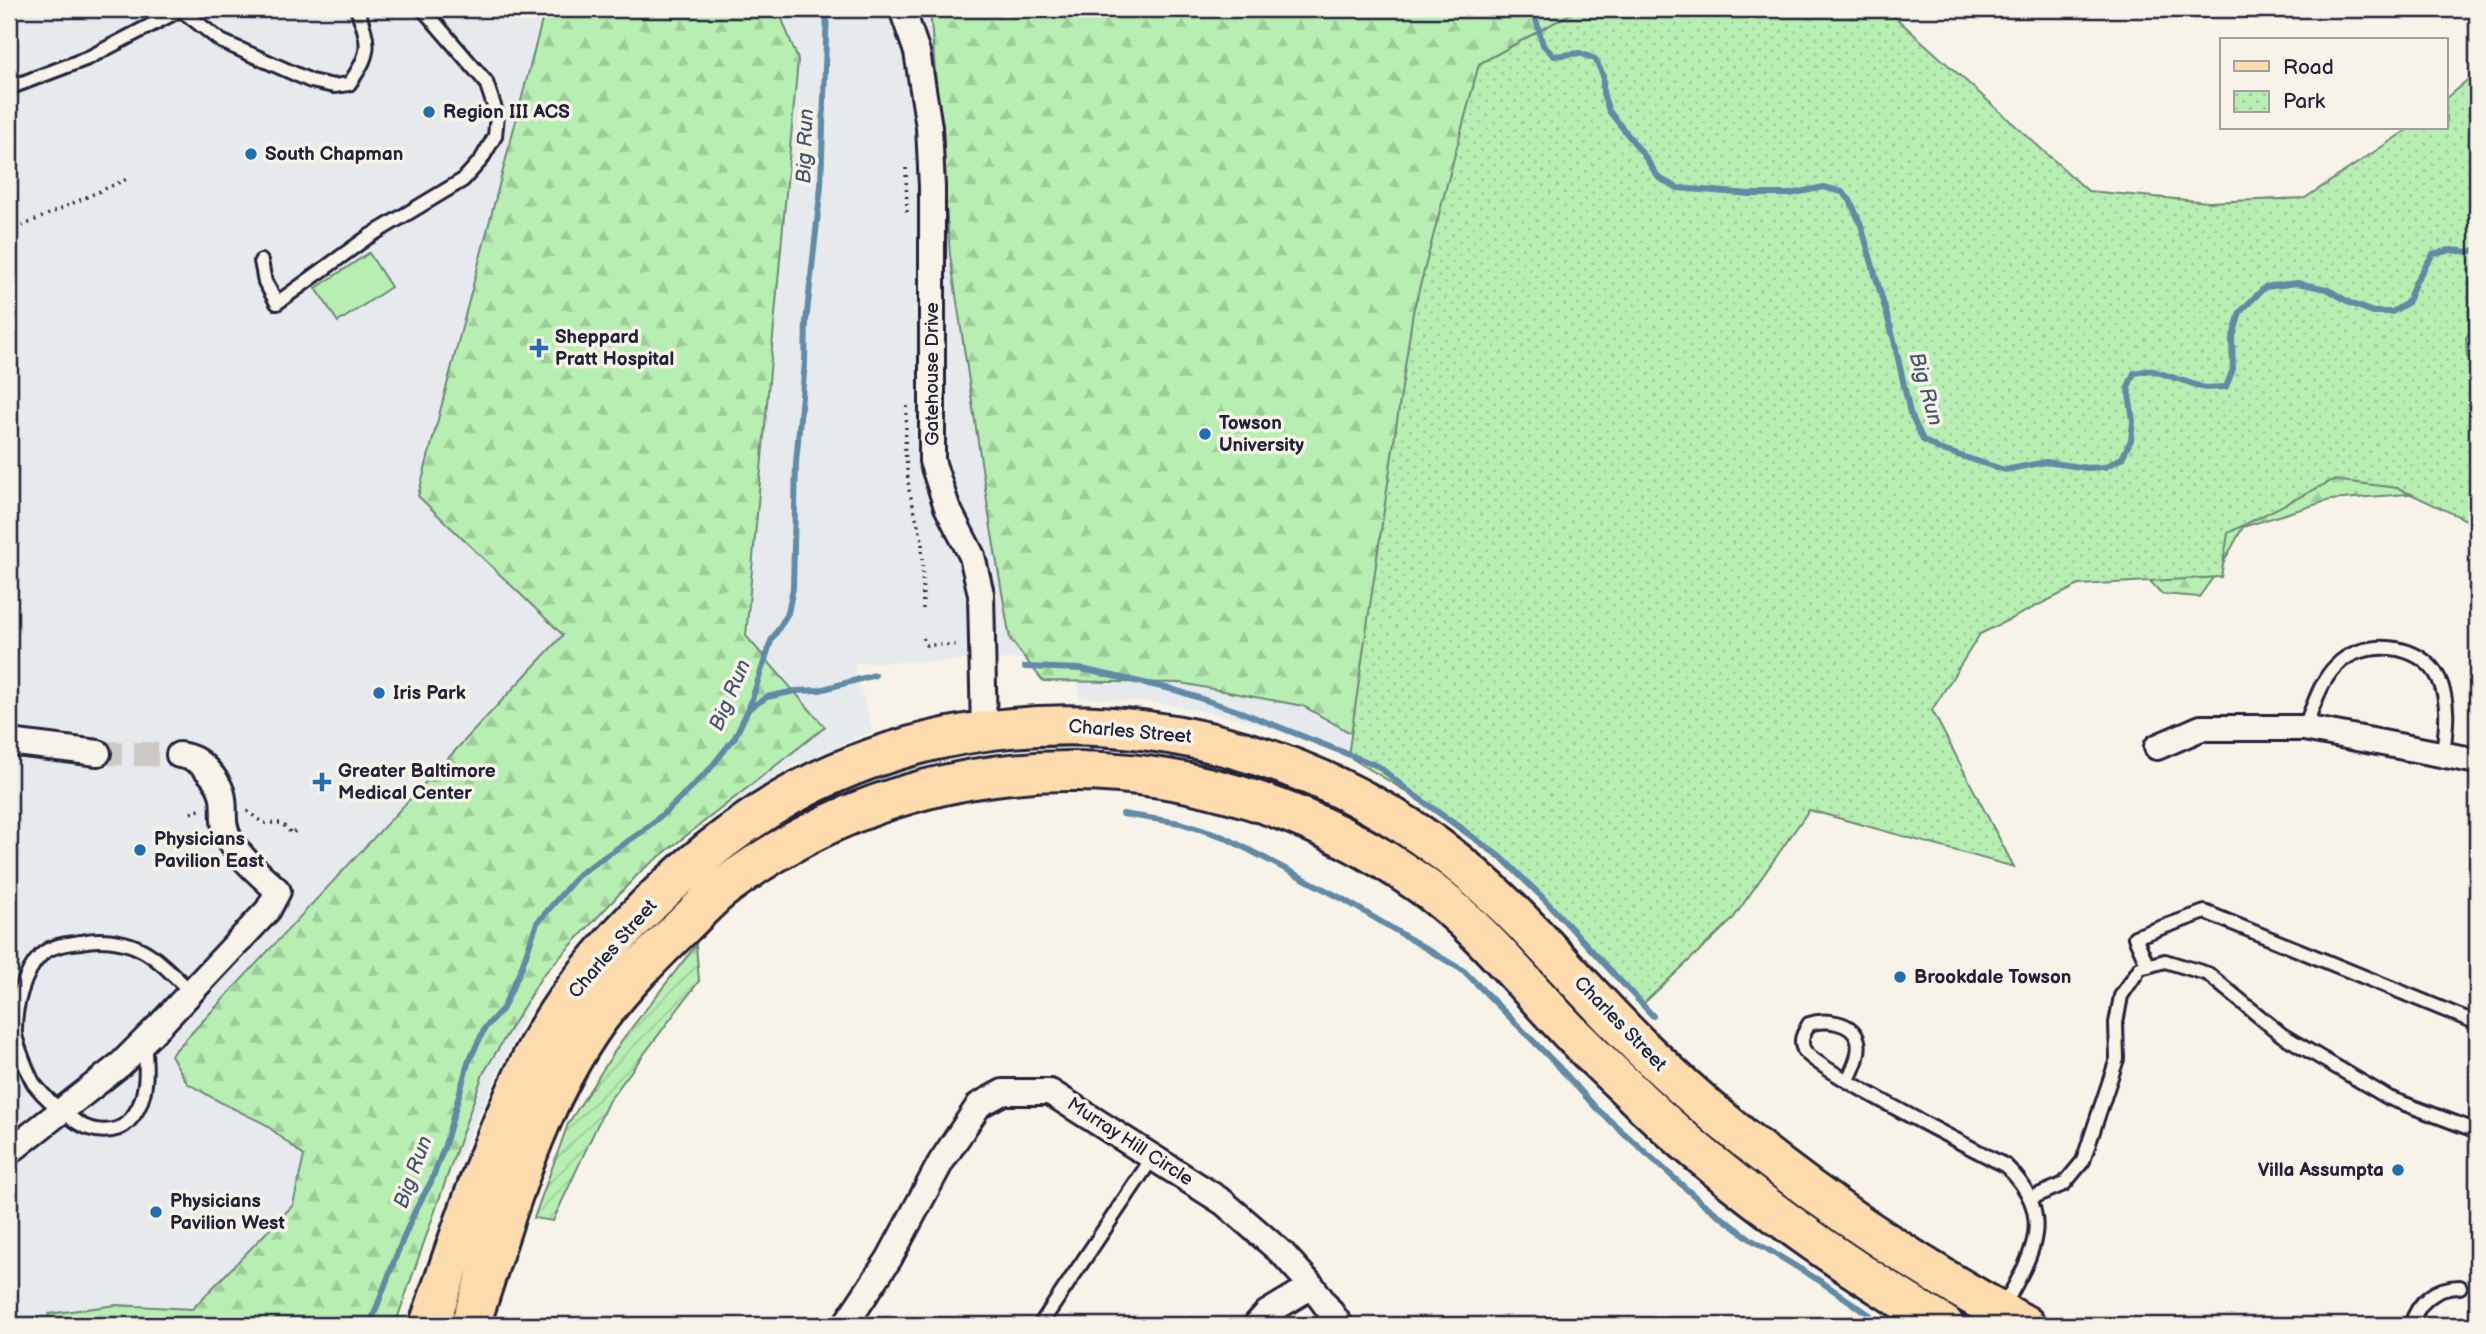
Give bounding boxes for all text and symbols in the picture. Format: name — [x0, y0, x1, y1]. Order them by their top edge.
legend — [2220, 38, 2448, 130]
text: Road — [2283, 55, 2334, 80]
text: Park — [2283, 89, 2326, 114]
place label: Region III ACS — [443, 101, 570, 124]
marker: Region III ACS — [421, 104, 437, 120]
water label: Big Run — [791, 108, 819, 184]
place label: South Chapman — [265, 143, 403, 166]
marker: South Chapman — [243, 146, 259, 162]
street label: Gatehouse Drive — [921, 302, 944, 446]
place label: Sheppard Pratt Hospital — [555, 326, 674, 371]
marker: Sheppard Pratt Hospital — [529, 338, 549, 358]
water label: Big Run — [1904, 350, 1948, 428]
place label: Towson University — [1219, 412, 1304, 457]
marker: Towson University — [1197, 426, 1213, 442]
water label: Big Run — [704, 656, 756, 734]
place label: Iris Park — [393, 682, 466, 705]
marker: Iris Park — [371, 685, 387, 701]
street label: Charles Street — [1068, 715, 1193, 749]
place label: Greater Baltimore Medical Center — [338, 760, 496, 805]
marker: Greater Baltimore Medical Center — [312, 772, 332, 792]
place label: Physicians Pavilion East — [154, 828, 265, 873]
marker: Physicians Pavilion East — [132, 842, 148, 858]
street label: Charles Street — [564, 895, 662, 1003]
place label: Brookdale Towson — [1914, 966, 2071, 989]
marker: Brookdale Towson — [1892, 969, 1908, 985]
street label: Charles Street — [1569, 972, 1671, 1076]
street label: Murray Hill Circle — [1063, 1093, 1197, 1191]
water label: Big Run — [388, 1133, 438, 1211]
place label: Villa Assumpta — [2258, 1159, 2384, 1182]
marker: Villa Assumpta — [2390, 1162, 2406, 1178]
place label: Physicians Pavilion West — [170, 1190, 285, 1235]
marker: Physicians Pavilion West — [148, 1204, 164, 1220]

